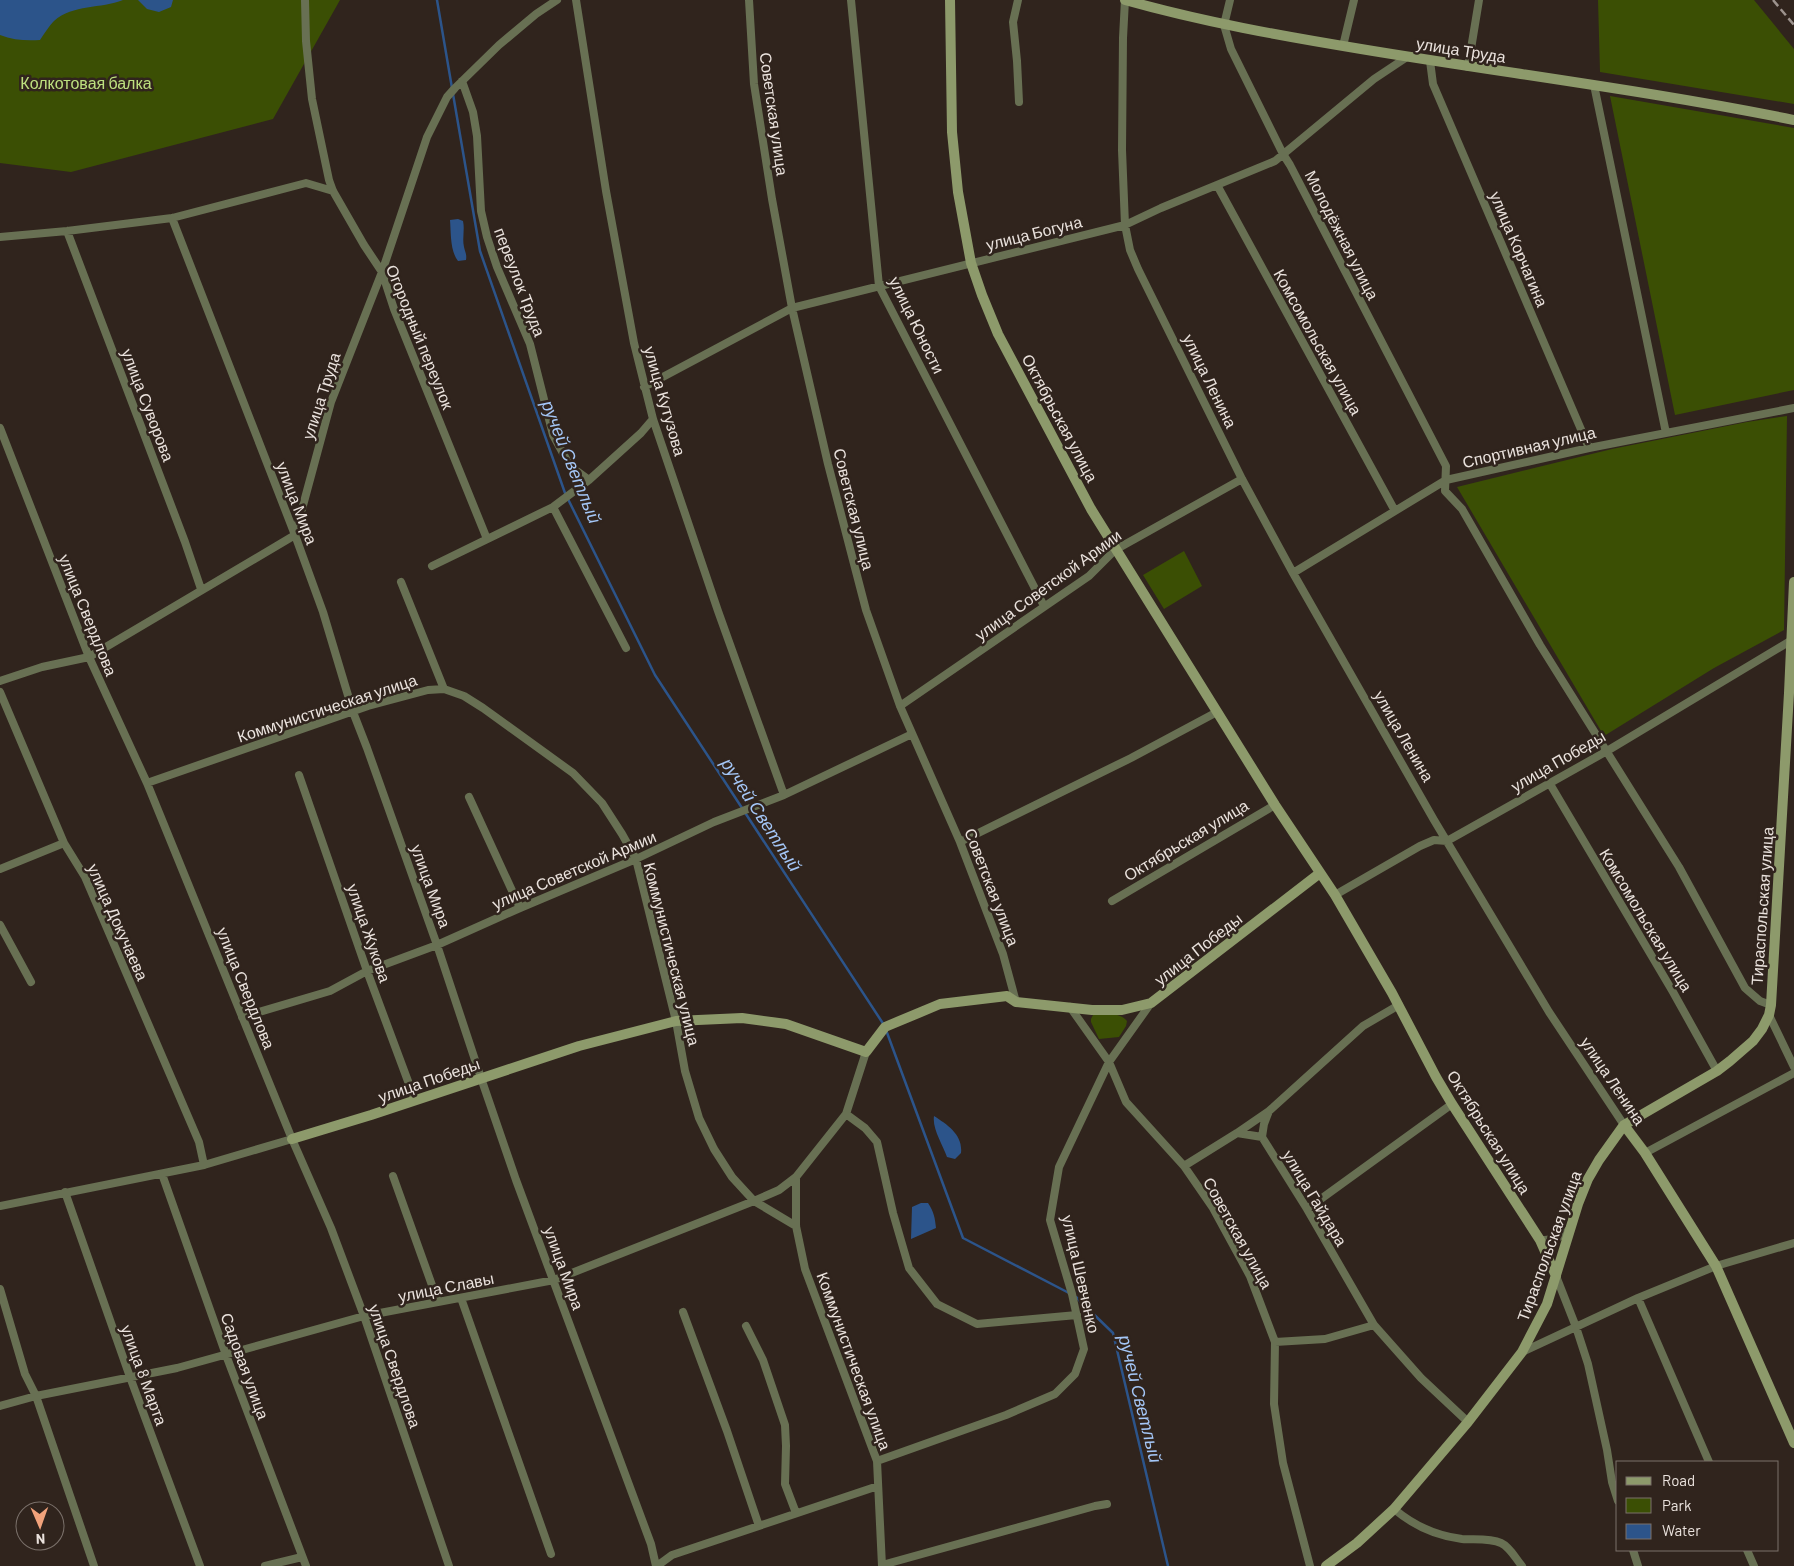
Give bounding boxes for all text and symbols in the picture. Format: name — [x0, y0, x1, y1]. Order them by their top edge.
street label: улица Труда — [1415, 33, 1507, 66]
street label: Советская улица — [756, 51, 793, 177]
park label: Колкотовая балка — [20, 73, 152, 92]
street label: Молодёжная улица — [1302, 167, 1383, 303]
street label: улица Корчагина — [1487, 188, 1552, 310]
street label: улица Богуна — [984, 211, 1084, 254]
street label: переулок Труда — [491, 225, 550, 339]
street label: Огородный переулок — [383, 262, 459, 413]
street label: Комсомольская улица — [1270, 266, 1366, 418]
street label: улица Юности — [886, 273, 949, 376]
street label: улица Ленина — [1180, 331, 1241, 431]
street label: улица Кутузова — [641, 344, 690, 458]
street label: улица Суворова — [118, 346, 179, 464]
street label: улица Труда — [298, 350, 344, 442]
street label: Октябрьская улица — [1019, 351, 1102, 485]
water label: ручей Светлый — [537, 396, 607, 527]
street label: Спортивная улица — [1460, 422, 1597, 471]
street label: Советская улица — [830, 446, 879, 572]
street label: улица Мира — [273, 459, 322, 547]
street label: улица Советской Армии — [971, 525, 1125, 644]
street label: улица Свердлова — [55, 551, 122, 678]
street label: Коммунистическая улица — [235, 669, 419, 746]
street label: улица Ленина — [1371, 687, 1438, 785]
street label: улица Победы — [1507, 726, 1608, 795]
water label: ручей Светлый — [716, 753, 807, 875]
street label: Октябрьская улица — [1120, 795, 1252, 884]
street label: Советская улица — [961, 825, 1024, 948]
street label: улица Советской Армии — [489, 826, 659, 913]
street label: Тираспольская улица — [1746, 826, 1777, 986]
street label: улица Мира — [408, 842, 455, 930]
street label: Комсомольская улица — [1596, 845, 1697, 995]
street label: Коммунистическая улица — [641, 860, 704, 1047]
street label: улица Докучаева — [84, 861, 153, 983]
street label: улица Жукова — [344, 881, 395, 985]
street label: улица Победы — [1150, 909, 1245, 989]
street label: улица Свердлова — [213, 924, 280, 1051]
street label: улица Ленина — [1577, 1033, 1650, 1128]
street label: улица Победы — [376, 1053, 482, 1106]
street label: Октябрьская улица — [1444, 1066, 1535, 1197]
street label: улица Гайдара — [1279, 1146, 1352, 1249]
street label: Тираспольская улица — [1512, 1168, 1585, 1324]
street label: Советская улица — [1200, 1174, 1277, 1292]
street label: улица Шевченко — [1059, 1213, 1104, 1335]
street label: улица Мира — [541, 1224, 588, 1312]
street label: улица Славы — [396, 1268, 495, 1305]
street label: Коммунистическая улица — [813, 1269, 896, 1452]
street label: улица Свердлова — [365, 1302, 426, 1430]
street label: Садовая улица — [217, 1310, 274, 1422]
street label: улица 8 Марта — [117, 1322, 172, 1428]
water label: ручей Светлый — [1114, 1332, 1167, 1465]
legend — [1616, 1461, 1779, 1551]
text: Road — [1662, 1471, 1695, 1489]
text: Park — [1662, 1496, 1692, 1514]
north arrow — [15, 1501, 65, 1551]
text: Water — [1662, 1521, 1701, 1539]
text: N — [36, 1531, 45, 1548]

